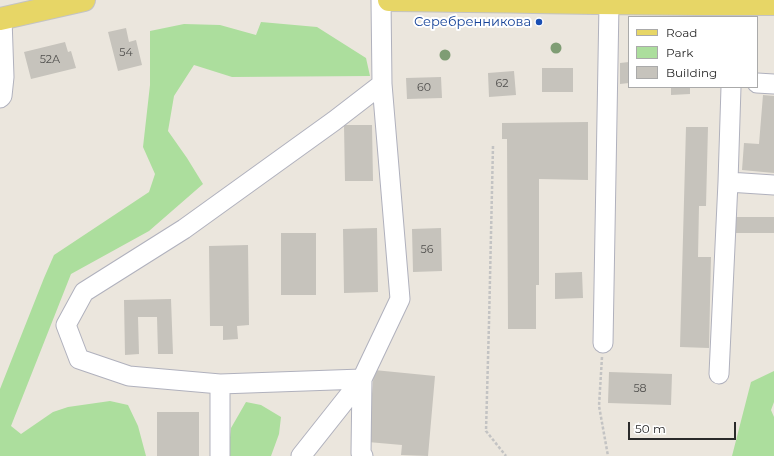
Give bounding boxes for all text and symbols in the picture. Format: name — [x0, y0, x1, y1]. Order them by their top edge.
place label: Серебренникова — [414, 14, 531, 30]
legend — [628, 16, 758, 88]
marker: Серебренникова — [534, 17, 544, 27]
text: Road — [666, 25, 697, 40]
text: Park — [666, 45, 693, 60]
house number: 54 — [119, 46, 133, 60]
house number: 52А — [40, 53, 60, 67]
text: Building — [666, 65, 717, 80]
house number: 62 — [496, 77, 508, 91]
house number: 60 — [417, 81, 431, 95]
house number: 56 — [421, 243, 433, 257]
house number: 58 — [633, 382, 647, 396]
scale bar — [630, 414, 738, 440]
text: 50 m — [635, 421, 666, 436]

